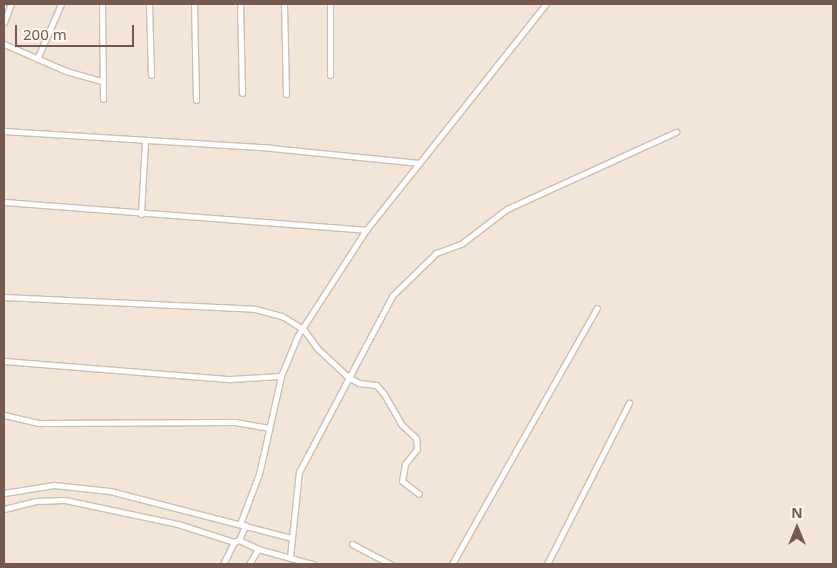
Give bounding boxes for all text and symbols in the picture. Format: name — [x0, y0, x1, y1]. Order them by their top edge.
scale bar — [18, 15, 136, 47]
text: 200 m — [23, 24, 67, 44]
north arrow — [772, 503, 822, 553]
text: N — [791, 503, 803, 522]

